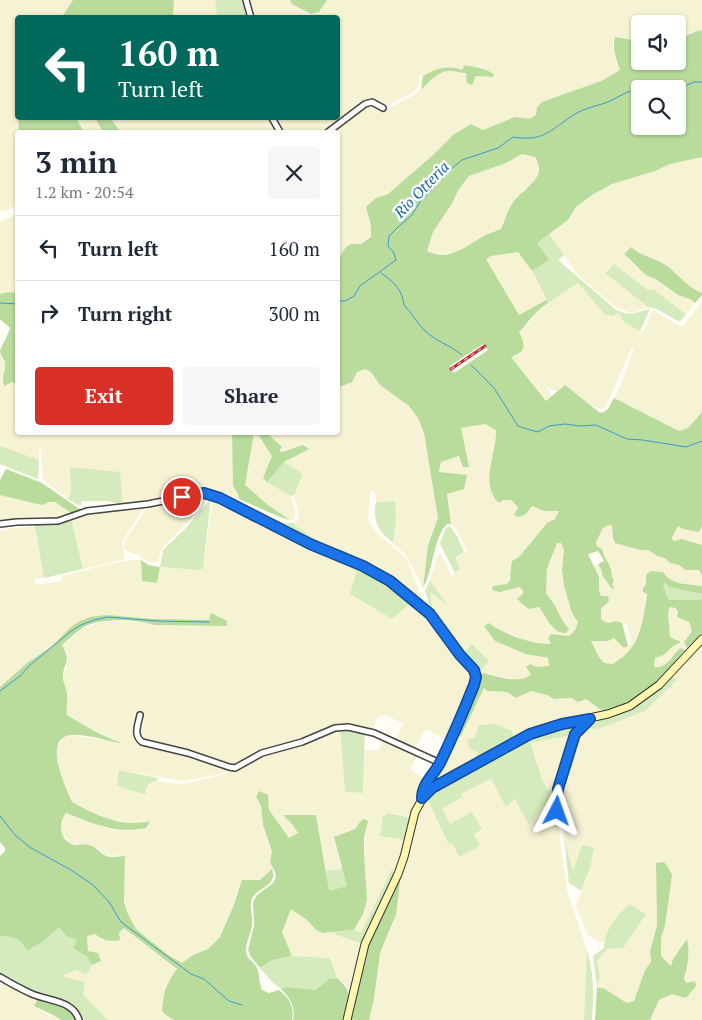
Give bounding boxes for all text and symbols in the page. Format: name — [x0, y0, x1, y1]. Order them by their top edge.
map controls — [631, 15, 686, 135]
button: sound — [631, 15, 686, 70]
text: 160 m — [118, 30, 219, 76]
icon: left — [35, 35, 100, 100]
text: Turn left — [118, 74, 204, 103]
button: search — [631, 80, 686, 135]
text: 3 min — [35, 142, 117, 182]
button: close — [268, 147, 320, 199]
water label: Rio Otteria — [388, 157, 453, 222]
text: 1.2 km · 20:54 — [35, 181, 133, 203]
icon: left — [35, 234, 63, 262]
text: Turn left — [78, 236, 159, 261]
text: 160 m — [269, 236, 320, 261]
icon: right — [35, 299, 63, 327]
text: Turn right — [78, 301, 172, 326]
text: 300 m — [269, 301, 320, 326]
button: Exit — [35, 367, 173, 425]
button: Share — [183, 367, 320, 425]
pin — [161, 476, 203, 518]
icon: arrive — [168, 483, 196, 511]
position arrow — [530, 784, 582, 836]

